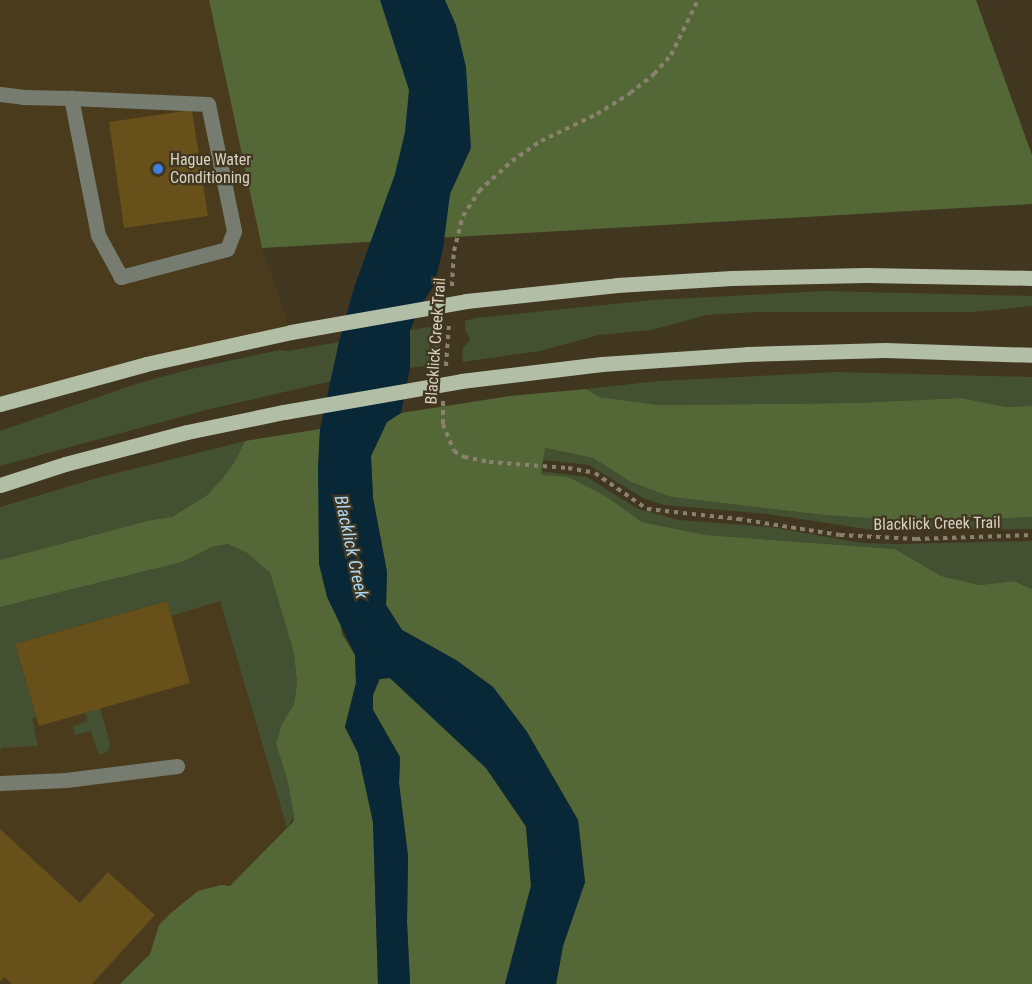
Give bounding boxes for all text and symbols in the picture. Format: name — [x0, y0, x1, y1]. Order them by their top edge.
place label: Hague Water Conditioning — [170, 150, 251, 188]
marker: Hague Water Conditioning — [151, 162, 165, 176]
street label: Blacklick Creek Trail — [422, 277, 450, 405]
water label: Blacklick Creek — [330, 493, 372, 601]
street label: Blacklick Creek Trail — [873, 513, 1001, 535]

